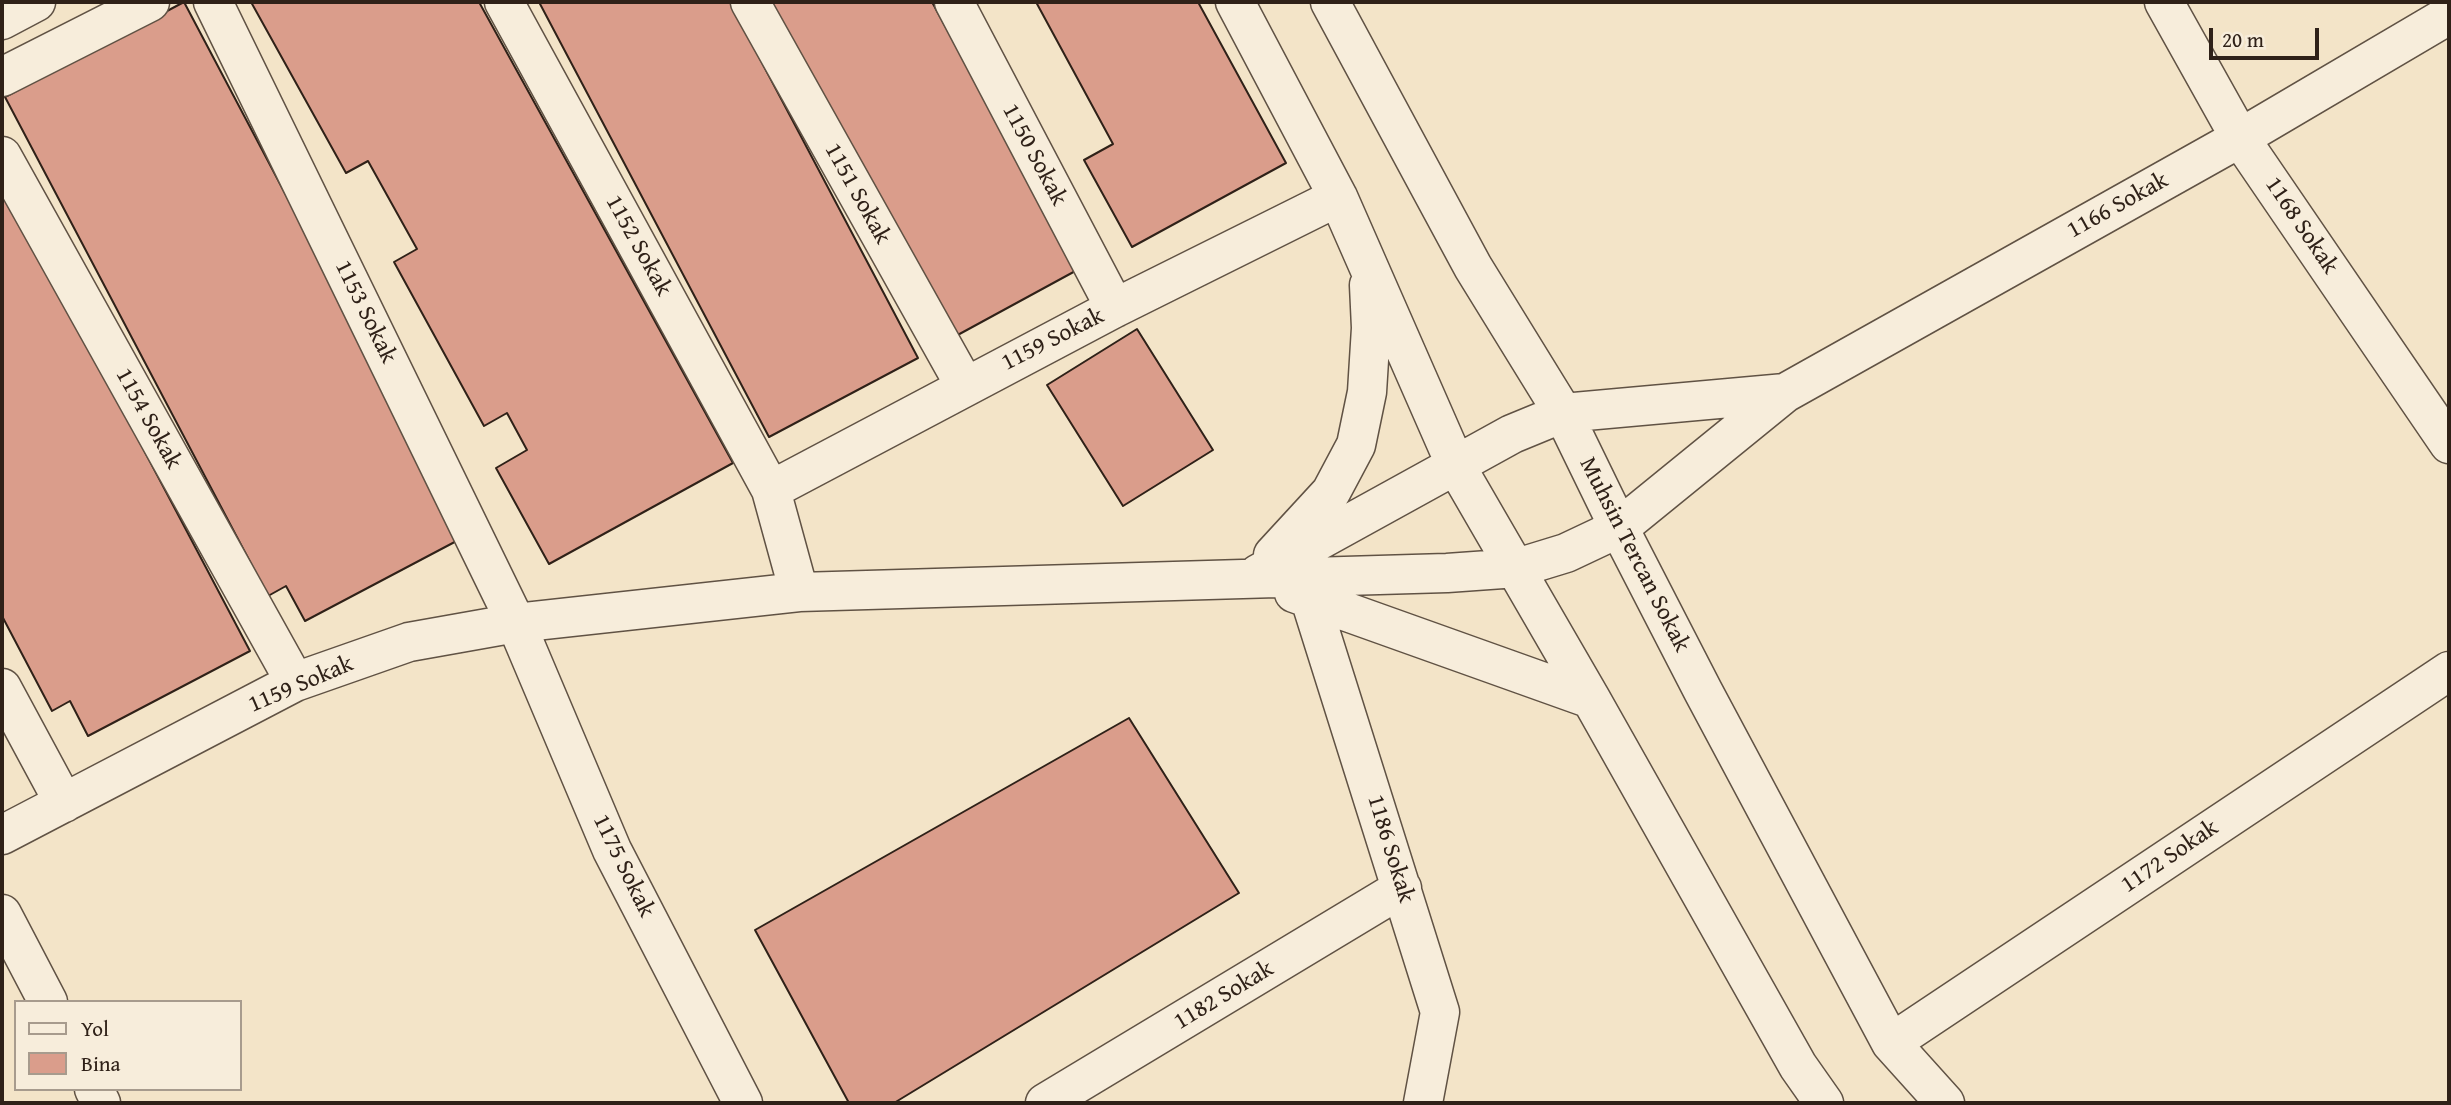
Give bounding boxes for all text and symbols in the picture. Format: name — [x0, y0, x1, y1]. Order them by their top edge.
scale bar — [2213, 14, 2323, 58]
text: 20 m — [2222, 24, 2264, 55]
street label: 1150 Sokak — [995, 99, 1073, 211]
street label: 1151 Sokak — [817, 138, 897, 250]
street label: 1166 Sokak — [2062, 166, 2174, 246]
street label: 1168 Sokak — [2258, 172, 2344, 280]
street label: 1152 Sokak — [598, 190, 678, 302]
street label: 1153 Sokak — [328, 256, 402, 368]
street label: 1159 Sokak — [997, 302, 1109, 378]
street label: 1154 Sokak — [108, 363, 188, 475]
street label: Muhsin Tercan Sokak — [1572, 453, 1696, 657]
street label: 1159 Sokak — [244, 650, 358, 720]
street label: 1186 Sokak — [1360, 792, 1420, 906]
street label: 1175 Sokak — [586, 810, 660, 922]
street label: 1172 Sokak — [2116, 814, 2224, 900]
street label: 1182 Sokak — [1169, 955, 1279, 1037]
legend — [14, 1000, 242, 1091]
text: Yol — [81, 1013, 109, 1044]
text: Bina — [81, 1048, 121, 1079]

